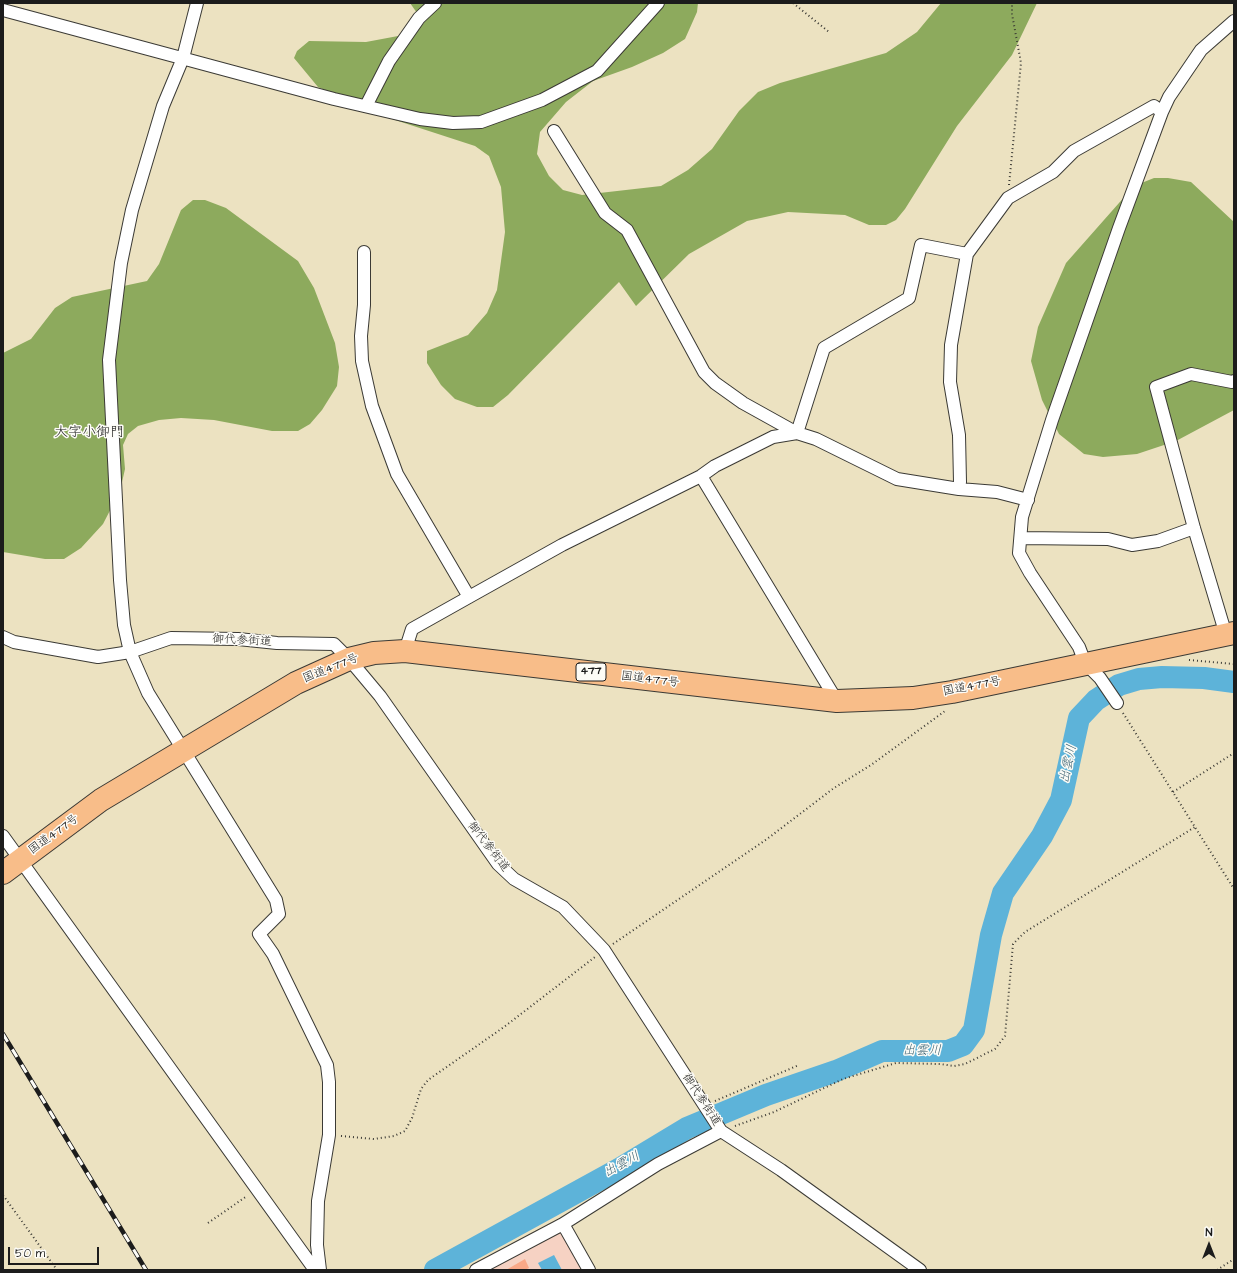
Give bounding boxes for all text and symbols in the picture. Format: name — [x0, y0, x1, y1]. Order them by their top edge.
district label: 大字小御門 — [54, 425, 124, 441]
street label: 御代参街道 — [212, 632, 272, 650]
street label: 国道477号 — [301, 651, 361, 687]
road number: 477 — [576, 663, 606, 681]
street label: 国道477号 — [620, 669, 680, 691]
street label: 国道477号 — [942, 674, 1002, 700]
water label: 出雲川 — [1057, 743, 1081, 785]
street label: 国道477号 — [26, 812, 82, 858]
street label: 御代参街道 — [464, 819, 512, 875]
water label: 出雲川 — [903, 1043, 941, 1059]
street label: 御代参街道 — [679, 1071, 723, 1129]
water label: 出雲川 — [601, 1149, 643, 1181]
north arrow — [1189, 1225, 1229, 1265]
text: N — [1206, 1225, 1212, 1240]
scale bar — [10, 1239, 101, 1265]
text: 50 m — [15, 1245, 45, 1262]

